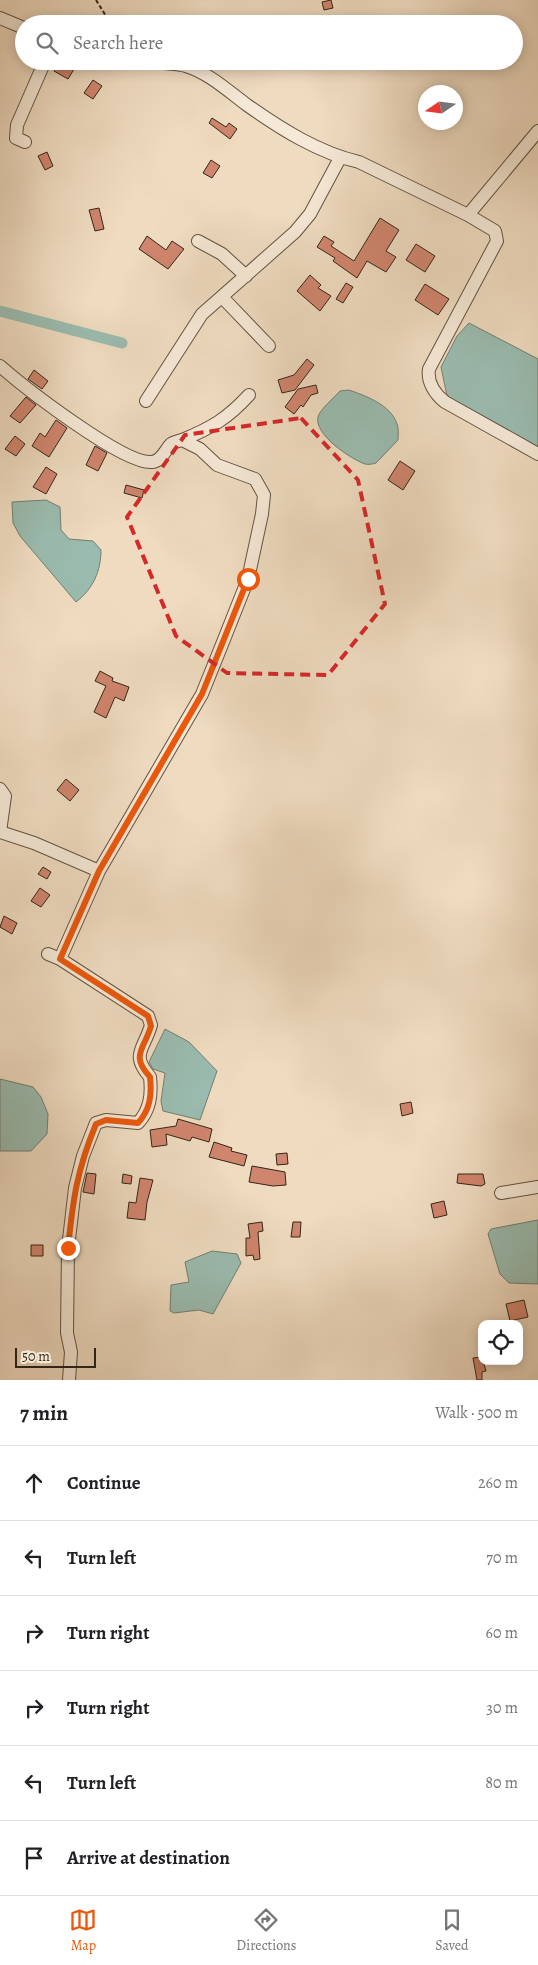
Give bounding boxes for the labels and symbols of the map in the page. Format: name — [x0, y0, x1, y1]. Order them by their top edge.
north arrow — [418, 85, 463, 130]
route start — [237, 568, 260, 591]
route end — [57, 1237, 80, 1260]
scale bar — [15, 1345, 96, 1368]

